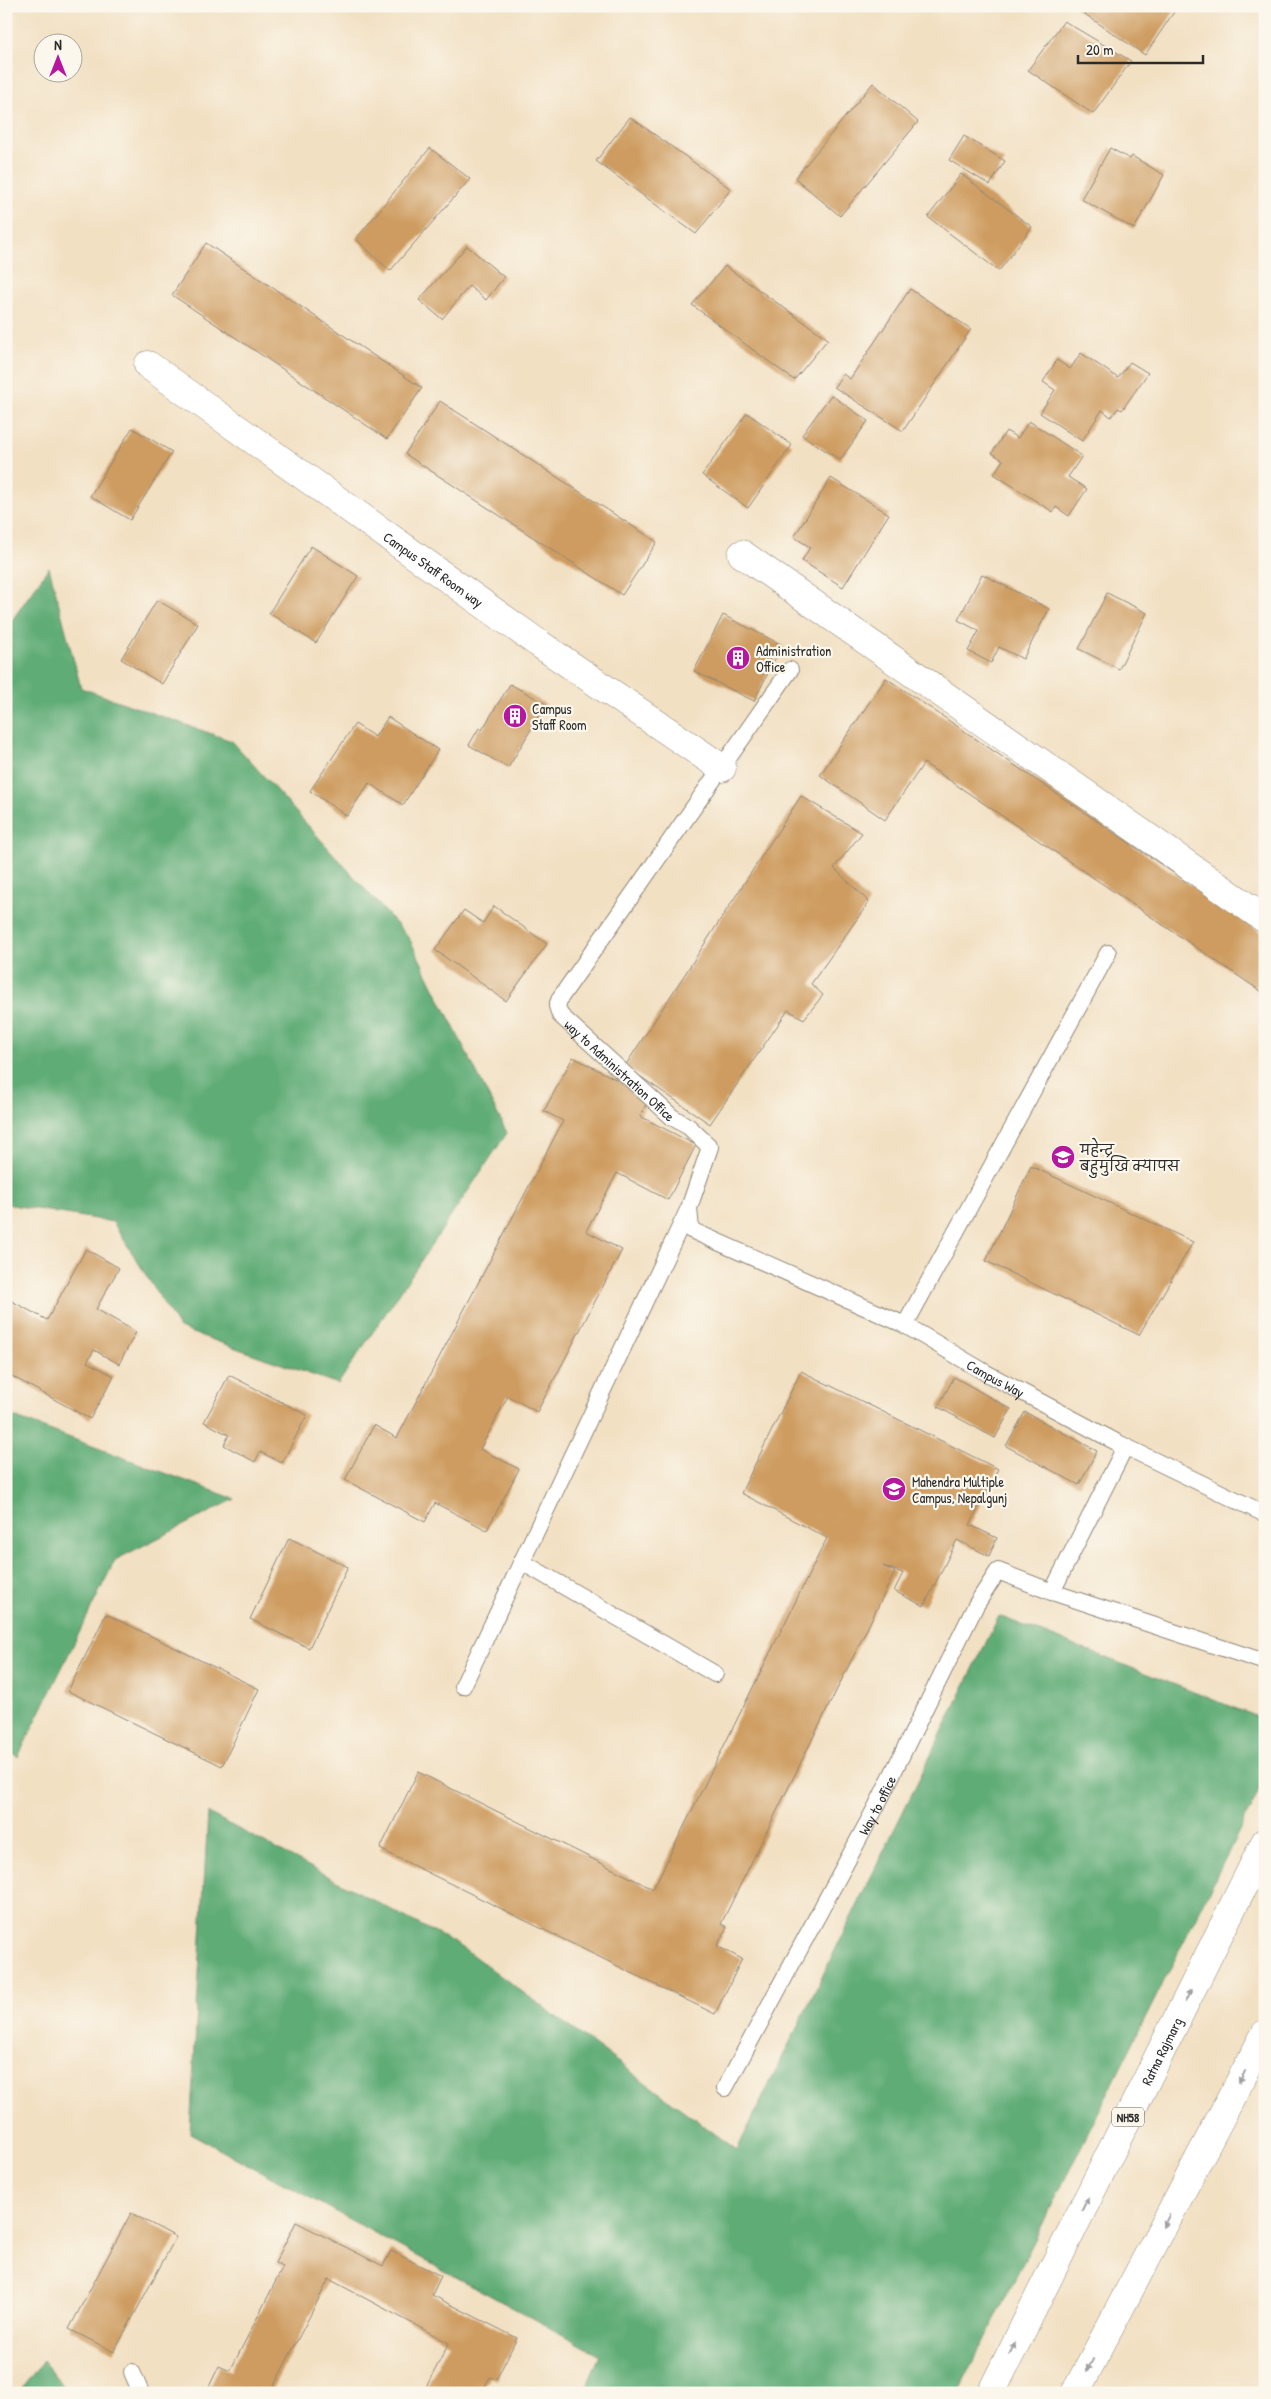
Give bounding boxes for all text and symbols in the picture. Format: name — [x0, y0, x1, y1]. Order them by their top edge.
north arrow — [32, 32, 82, 82]
scale bar — [1078, 32, 1204, 64]
text: N — [54, 35, 62, 54]
text: 20 m — [1086, 39, 1113, 60]
street label: Campus Staff Room way — [380, 527, 488, 612]
place label: Administration Office — [756, 641, 831, 676]
building icon: Administration Office — [725, 645, 751, 671]
place label: Campus Staff Room — [532, 699, 586, 734]
building icon: Campus Staff Room — [502, 703, 528, 729]
street label: way to Administration Office — [561, 1015, 680, 1125]
place label: महेन्द्र बहुमुखि क्यापस — [1079, 1137, 1181, 1178]
school or university icon: महेन्द्र बहुमुखि क्यापस — [1050, 1144, 1076, 1170]
street label: Campus Way — [964, 1354, 1028, 1402]
place label: Mahendra Multiple Campus, Nepalgunj — [912, 1472, 1007, 1508]
school or university icon: Mahendra Multiple Campus, Nepalgunj — [881, 1476, 907, 1502]
street label: Way to office — [853, 1772, 900, 1838]
one-way arrow — [1184, 1988, 1193, 2003]
street label: Ratna Rajmarg — [1136, 2014, 1187, 2088]
one-way arrow — [1238, 2070, 1246, 2085]
road number: NH58 — [1112, 2108, 1144, 2126]
one-way arrow — [1081, 2196, 1089, 2211]
one-way arrow — [1162, 2214, 1170, 2228]
one-way arrow — [1008, 2342, 1016, 2356]
one-way arrow — [1086, 2358, 1094, 2372]

